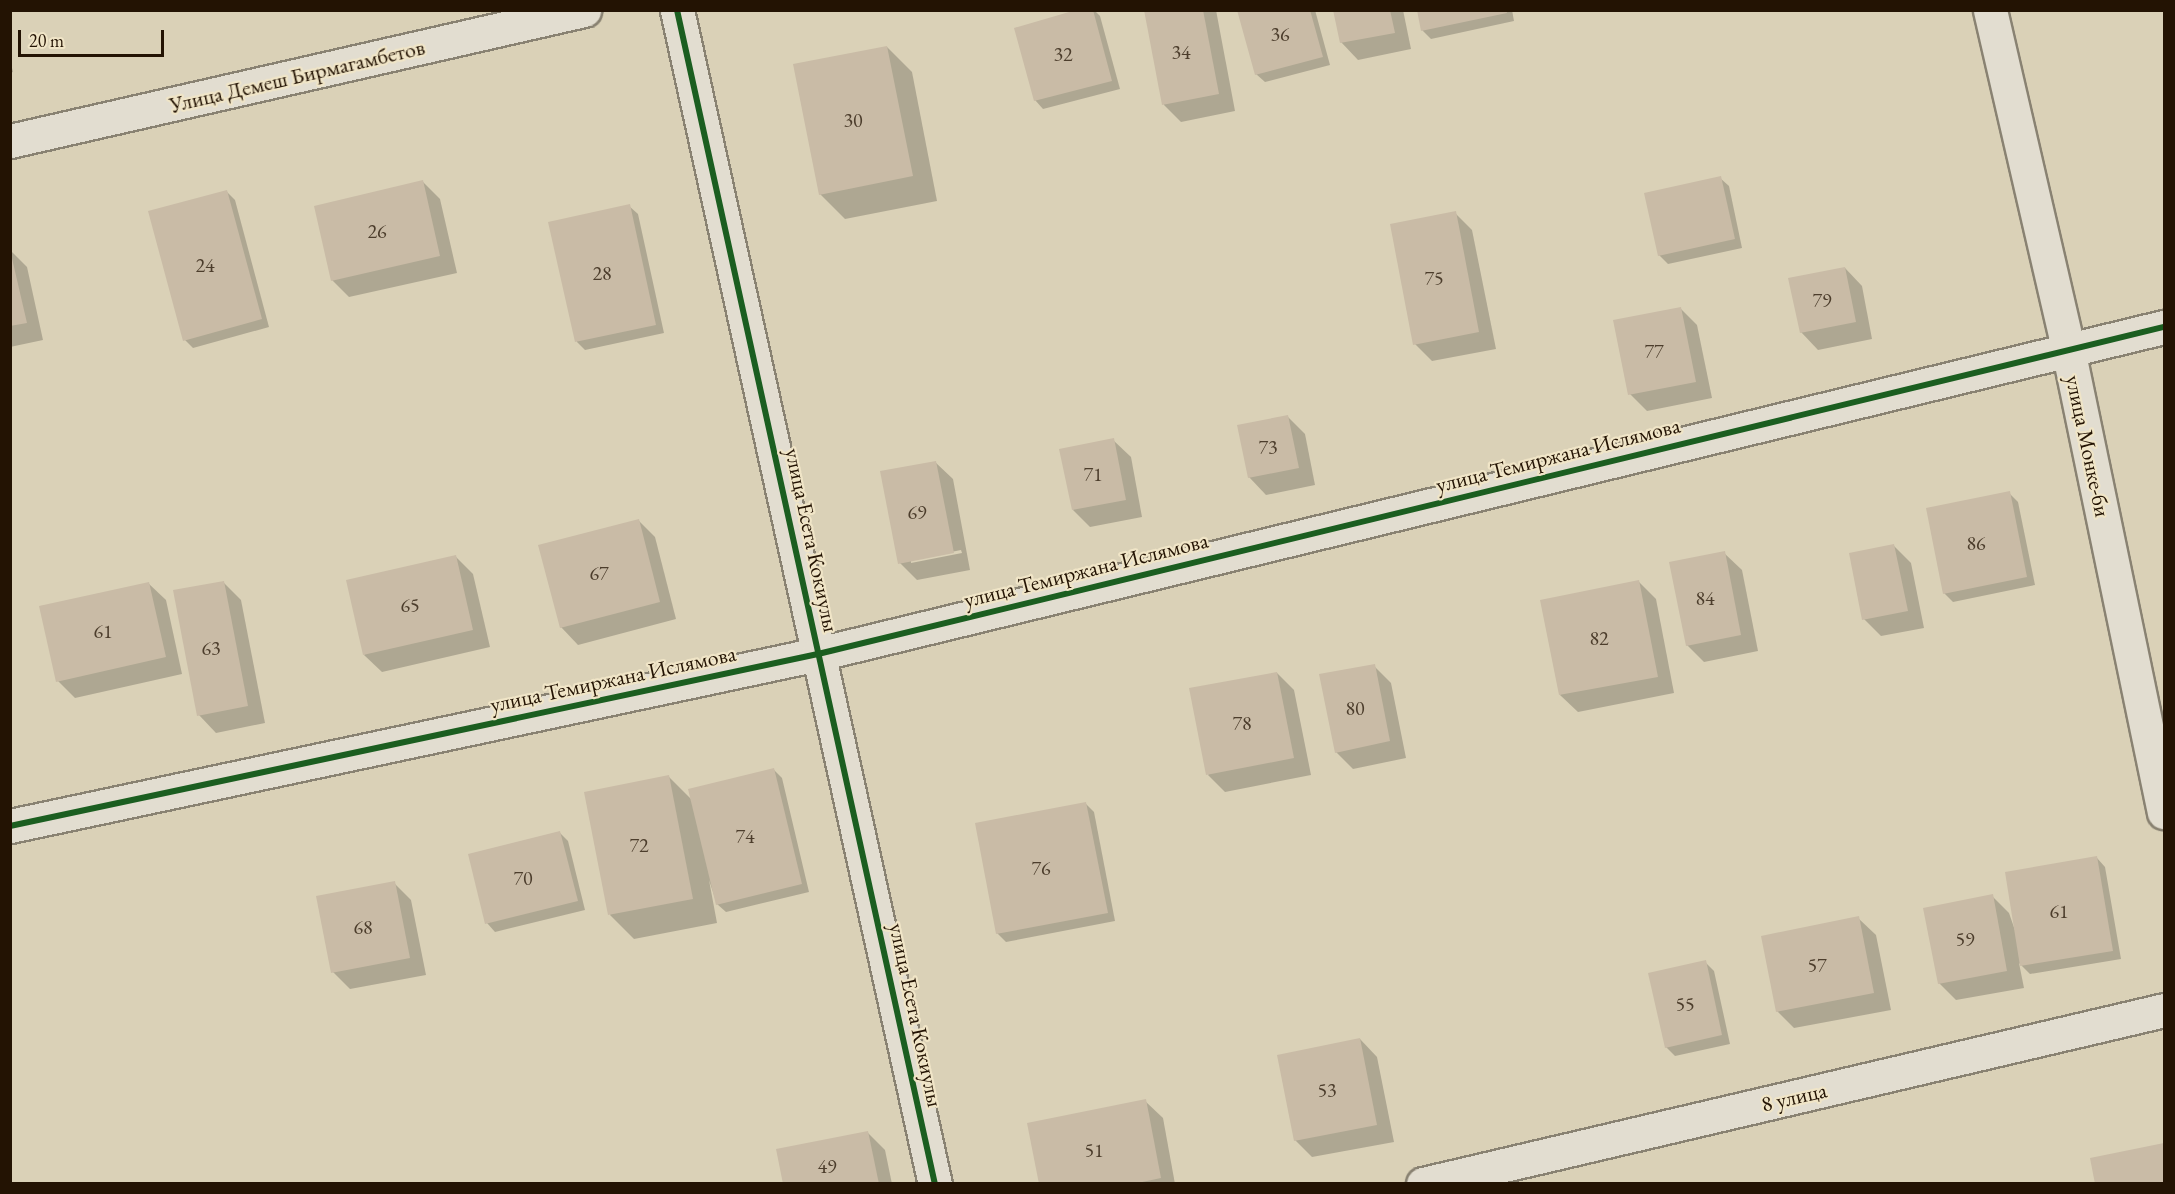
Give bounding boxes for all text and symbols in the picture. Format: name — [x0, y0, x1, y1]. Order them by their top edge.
scale bar — [21, 18, 166, 56]
house number: 36 — [1270, 22, 1290, 46]
text: 20 m — [29, 29, 64, 52]
street label: Улица Демеш Бирмагамбетов — [167, 34, 427, 118]
house number: 34 — [1171, 40, 1191, 64]
house number: 32 — [1053, 42, 1073, 66]
house number: 30 — [843, 108, 863, 132]
house number: 26 — [367, 219, 387, 243]
house number: 24 — [195, 253, 215, 277]
house number: 28 — [592, 261, 612, 285]
house number: 75 — [1424, 266, 1444, 290]
house number: 79 — [1812, 288, 1832, 312]
house number: 77 — [1644, 339, 1664, 363]
street label: улица Монке-би — [2060, 373, 2116, 519]
street label: улица Темиржана Ислямова — [1433, 412, 1683, 498]
house number: 73 — [1258, 435, 1278, 459]
street label: улица Есета Кокиулы — [780, 446, 844, 634]
house number: 71 — [1083, 462, 1103, 486]
house number: 69 — [907, 500, 927, 524]
street label: улица Темиржана Ислямова — [961, 527, 1211, 613]
house number: 86 — [1966, 531, 1986, 555]
house number: 67 — [589, 561, 609, 585]
house number: 84 — [1695, 586, 1715, 610]
house number: 65 — [400, 593, 420, 617]
house number: 61 — [93, 619, 113, 643]
house number: 82 — [1589, 626, 1609, 650]
house number: 63 — [201, 636, 221, 660]
street label: улица Темиржана Ислямова — [488, 640, 738, 718]
house number: 80 — [1345, 696, 1365, 720]
house number: 78 — [1232, 711, 1252, 735]
house number: 74 — [735, 824, 755, 848]
house number: 72 — [629, 833, 649, 857]
house number: 76 — [1031, 856, 1051, 880]
house number: 70 — [513, 866, 533, 890]
house number: 61 — [2049, 899, 2069, 923]
house number: 68 — [353, 915, 373, 939]
street label: улица Есета Кокиулы — [884, 921, 948, 1109]
house number: 59 — [1955, 927, 1975, 951]
house number: 57 — [1807, 953, 1827, 977]
house number: 55 — [1675, 992, 1695, 1016]
street label: 8 улица — [1759, 1077, 1829, 1117]
house number: 53 — [1317, 1078, 1337, 1102]
house number: 51 — [1084, 1138, 1104, 1162]
house number: 49 — [817, 1154, 837, 1178]

